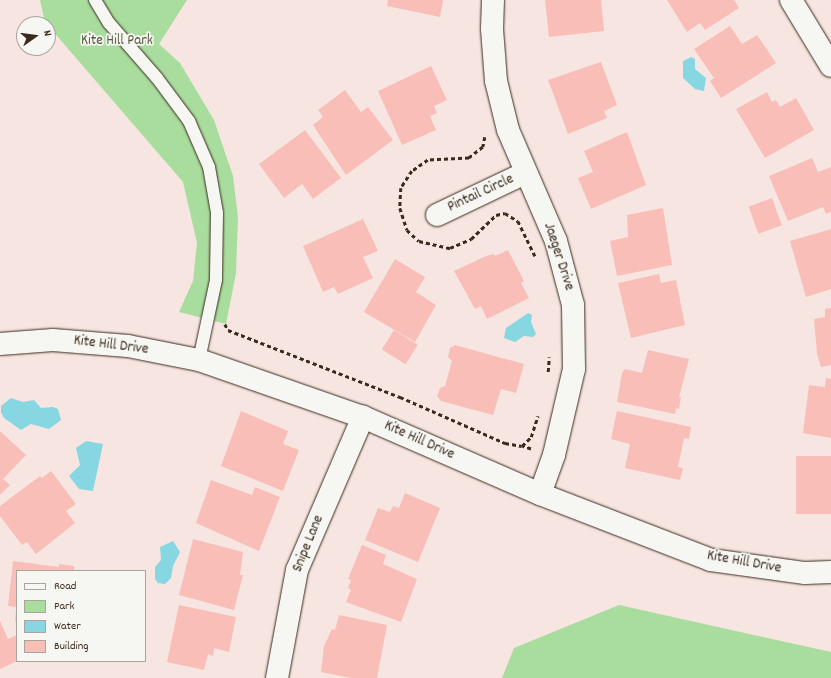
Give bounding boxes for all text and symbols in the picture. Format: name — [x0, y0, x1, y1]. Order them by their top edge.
north arrow — [16, 16, 56, 56]
text: N — [38, 29, 55, 38]
park label: Kite Hill Park — [81, 33, 153, 51]
street label: Pintail Circle — [445, 171, 517, 217]
street label: Jaeger Drive — [539, 221, 577, 293]
street label: Kite Hill Drive — [73, 332, 149, 360]
street label: Kite Hill Drive — [381, 417, 457, 465]
street label: Snipe Lane — [289, 513, 329, 575]
street label: Kite Hill Drive — [705, 548, 783, 578]
legend — [16, 570, 146, 662]
text: Road — [54, 578, 76, 595]
text: Park — [54, 598, 74, 615]
text: Water — [54, 618, 81, 635]
text: Building — [54, 638, 89, 655]

